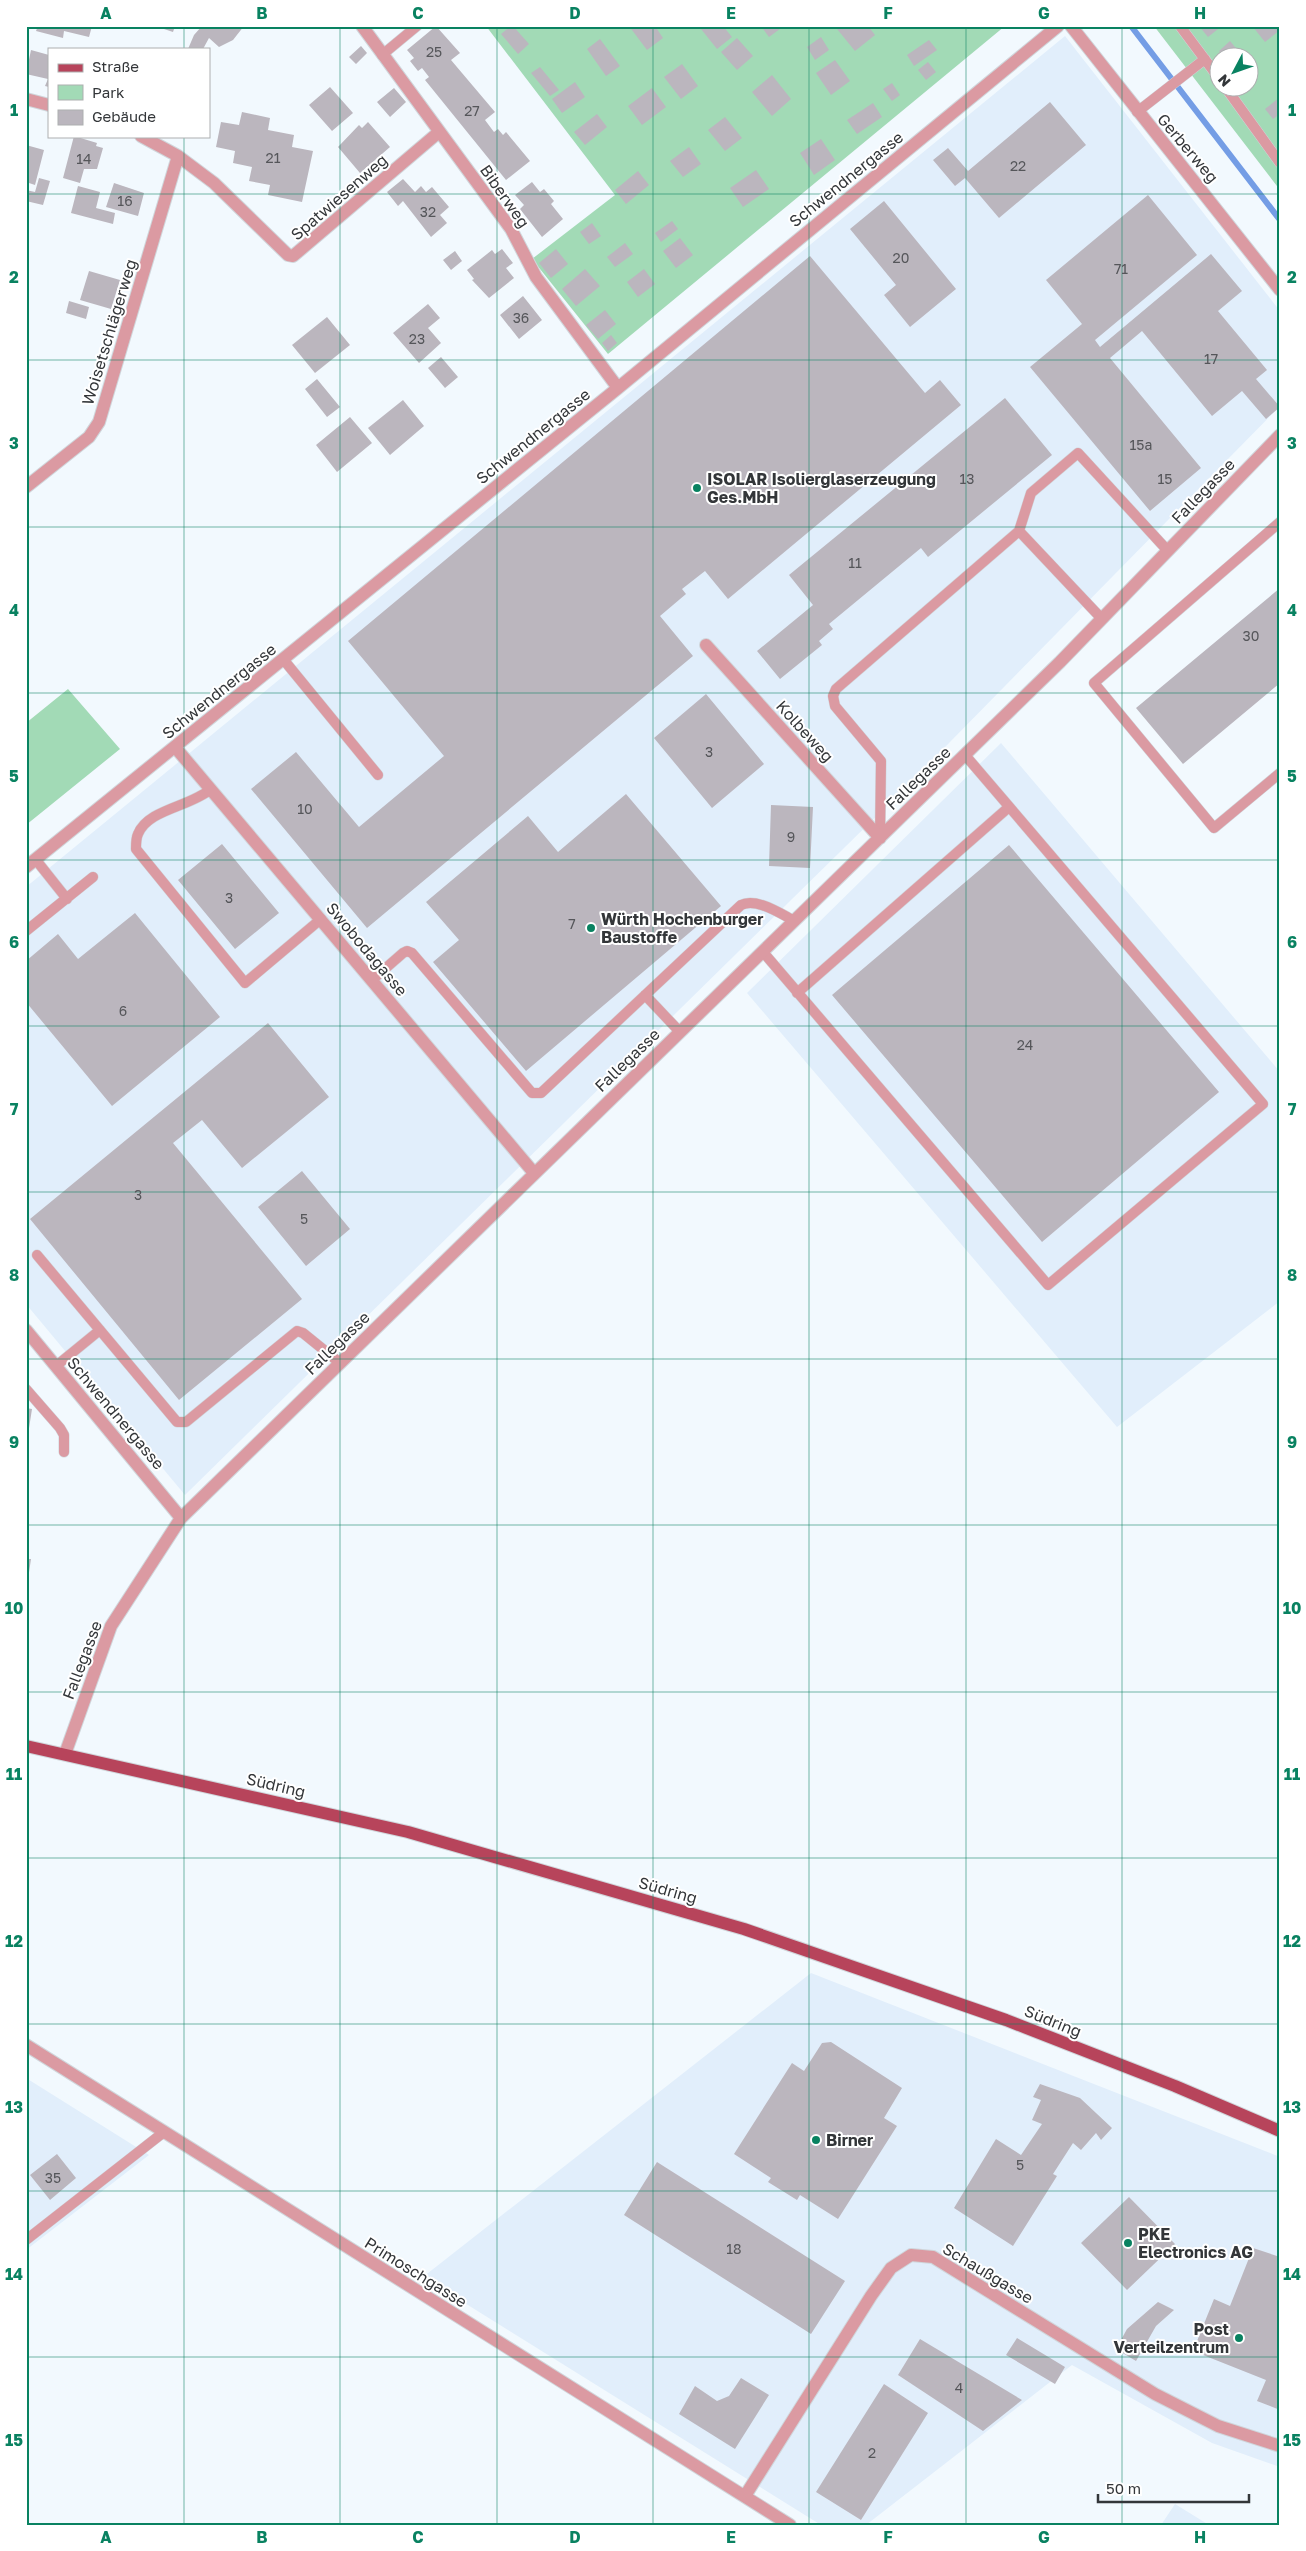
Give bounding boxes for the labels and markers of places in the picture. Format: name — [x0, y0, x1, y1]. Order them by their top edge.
place label: ISOLAR Isolierglaserzeugung Ges.MbH — [707, 469, 936, 507]
marker: ISOLAR Isolierglaserzeugung Ges.MbH — [691, 482, 703, 494]
place label: Würth Hochenburger Baustoffe — [601, 909, 763, 947]
marker: Würth Hochenburger Baustoffe — [585, 922, 597, 934]
place label: Birner — [826, 2130, 873, 2150]
marker: Birner — [810, 2134, 822, 2146]
place label: PKE Electronics AG — [1138, 2224, 1253, 2262]
marker: PKE Electronics AG — [1122, 2237, 1134, 2249]
place label: Post Verteilzentrum — [1113, 2319, 1229, 2357]
marker: Post Verteilzentrum — [1233, 2332, 1245, 2344]

